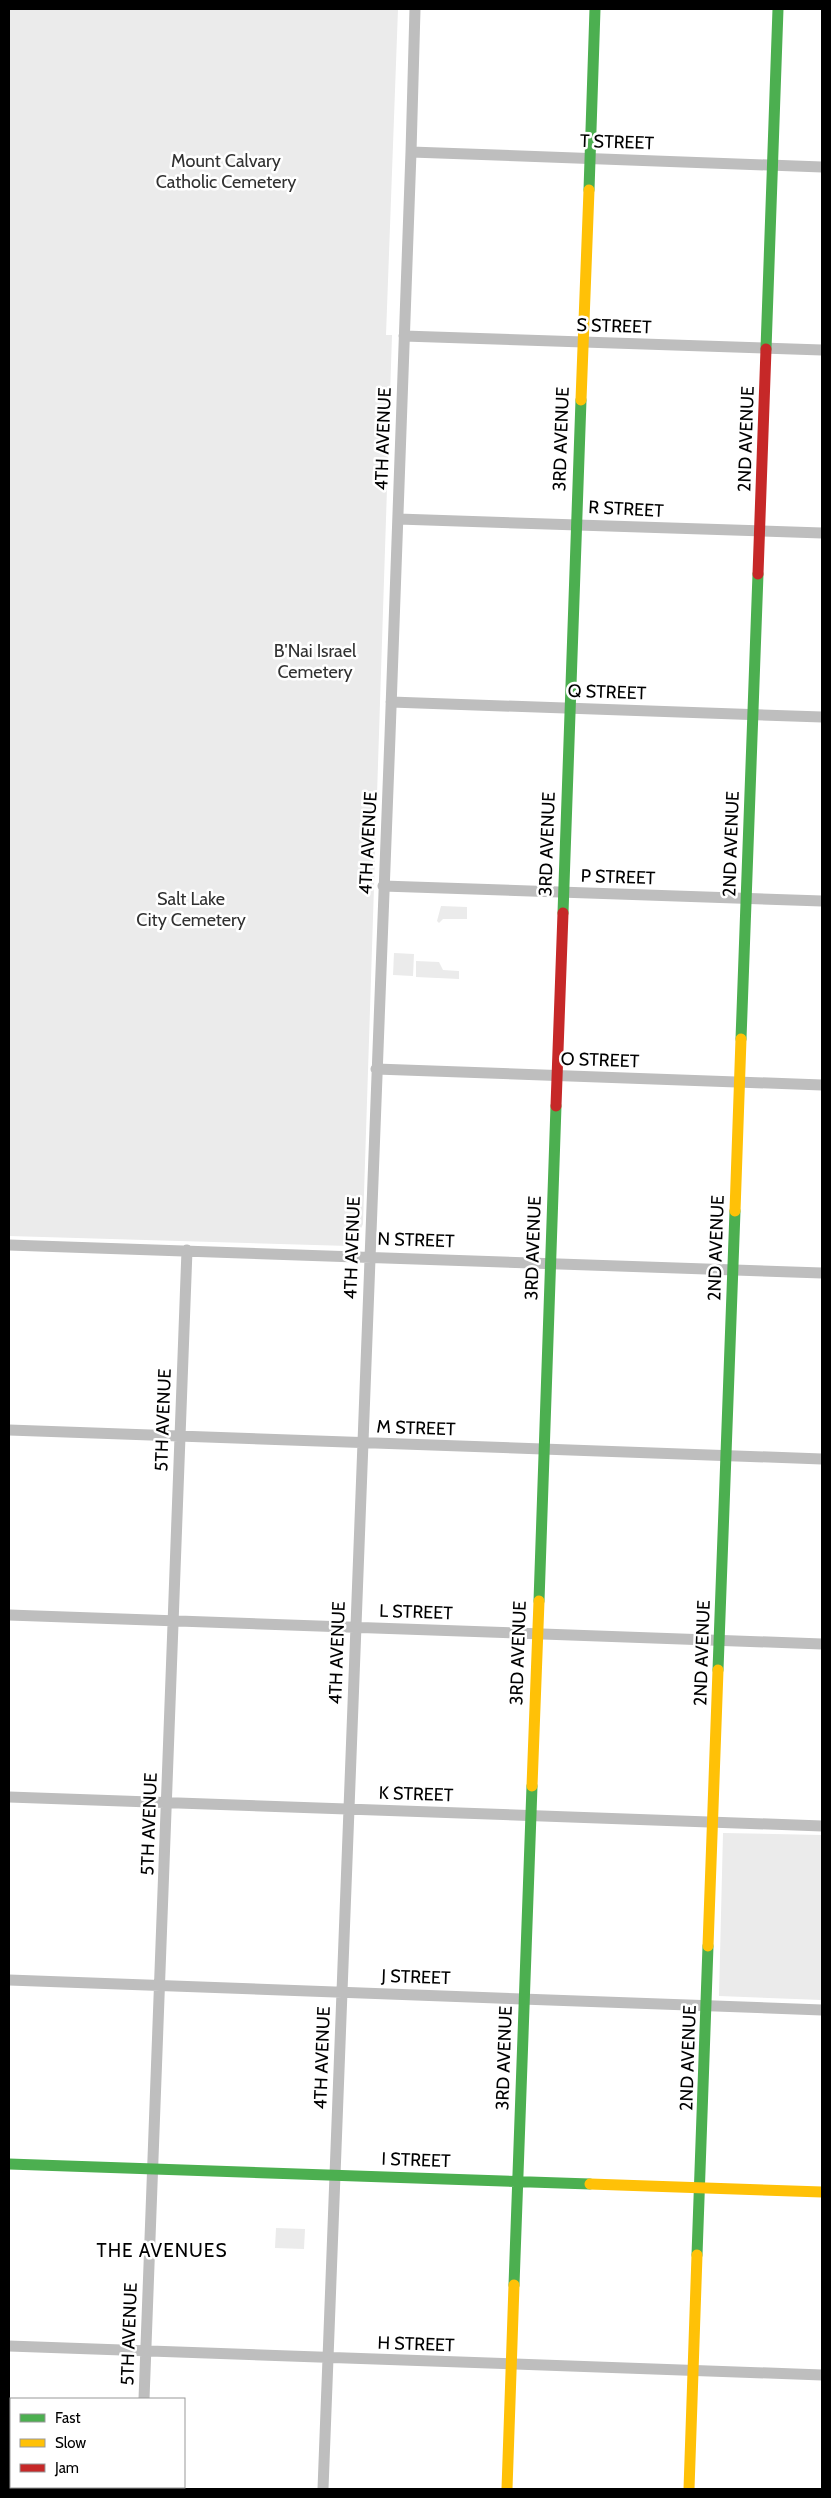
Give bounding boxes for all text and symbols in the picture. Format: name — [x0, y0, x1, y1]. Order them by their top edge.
street label: T STREET — [580, 130, 655, 154]
park label: Mount Calvary Catholic Cemetery — [156, 150, 296, 193]
street label: S STREET — [576, 314, 652, 338]
street label: 3RD AVENUE — [548, 386, 574, 492]
street label: 2ND AVENUE — [733, 386, 759, 492]
street label: 4TH AVENUE — [370, 387, 396, 491]
street label: R STREET — [588, 496, 665, 522]
park label: B'Nai Israel Cemetery — [274, 640, 357, 683]
street label: Q STREET — [567, 680, 647, 704]
street label: 4TH AVENUE — [354, 791, 382, 895]
street label: 3RD AVENUE — [534, 791, 560, 897]
street label: 2ND AVENUE — [718, 791, 744, 897]
street label: P STREET — [580, 865, 656, 889]
park label: Salt Lake City Cemetery — [136, 888, 246, 931]
street label: O STREET — [560, 1048, 640, 1072]
street label: 3RD AVENUE — [520, 1195, 546, 1301]
street label: 2ND AVENUE — [703, 1195, 729, 1301]
street label: 4TH AVENUE — [339, 1196, 365, 1300]
street label: N STREET — [377, 1228, 455, 1252]
street label: 5TH AVENUE — [150, 1368, 176, 1472]
street label: M STREET — [376, 1416, 456, 1440]
street label: L STREET — [379, 1600, 454, 1624]
street label: 3RD AVENUE — [505, 1600, 531, 1706]
street label: 2ND AVENUE — [689, 1600, 715, 1706]
street label: 4TH AVENUE — [324, 1601, 350, 1705]
street label: 5TH AVENUE — [136, 1772, 162, 1876]
street label: K STREET — [378, 1782, 454, 1806]
street label: J STREET — [380, 1965, 451, 1989]
street label: 3RD AVENUE — [491, 2005, 517, 2111]
street label: 2ND AVENUE — [675, 2005, 701, 2111]
street label: 4TH AVENUE — [309, 2006, 335, 2110]
street label: I STREET — [381, 2148, 451, 2172]
district label: THE AVENUES — [97, 2239, 228, 2262]
street label: 5TH AVENUE — [116, 2282, 142, 2386]
street label: H STREET — [377, 2332, 455, 2356]
legend — [10, 2398, 185, 2488]
text: Fast — [55, 2409, 80, 2427]
text: Slow — [55, 2434, 86, 2452]
text: Jam — [54, 2459, 79, 2477]

